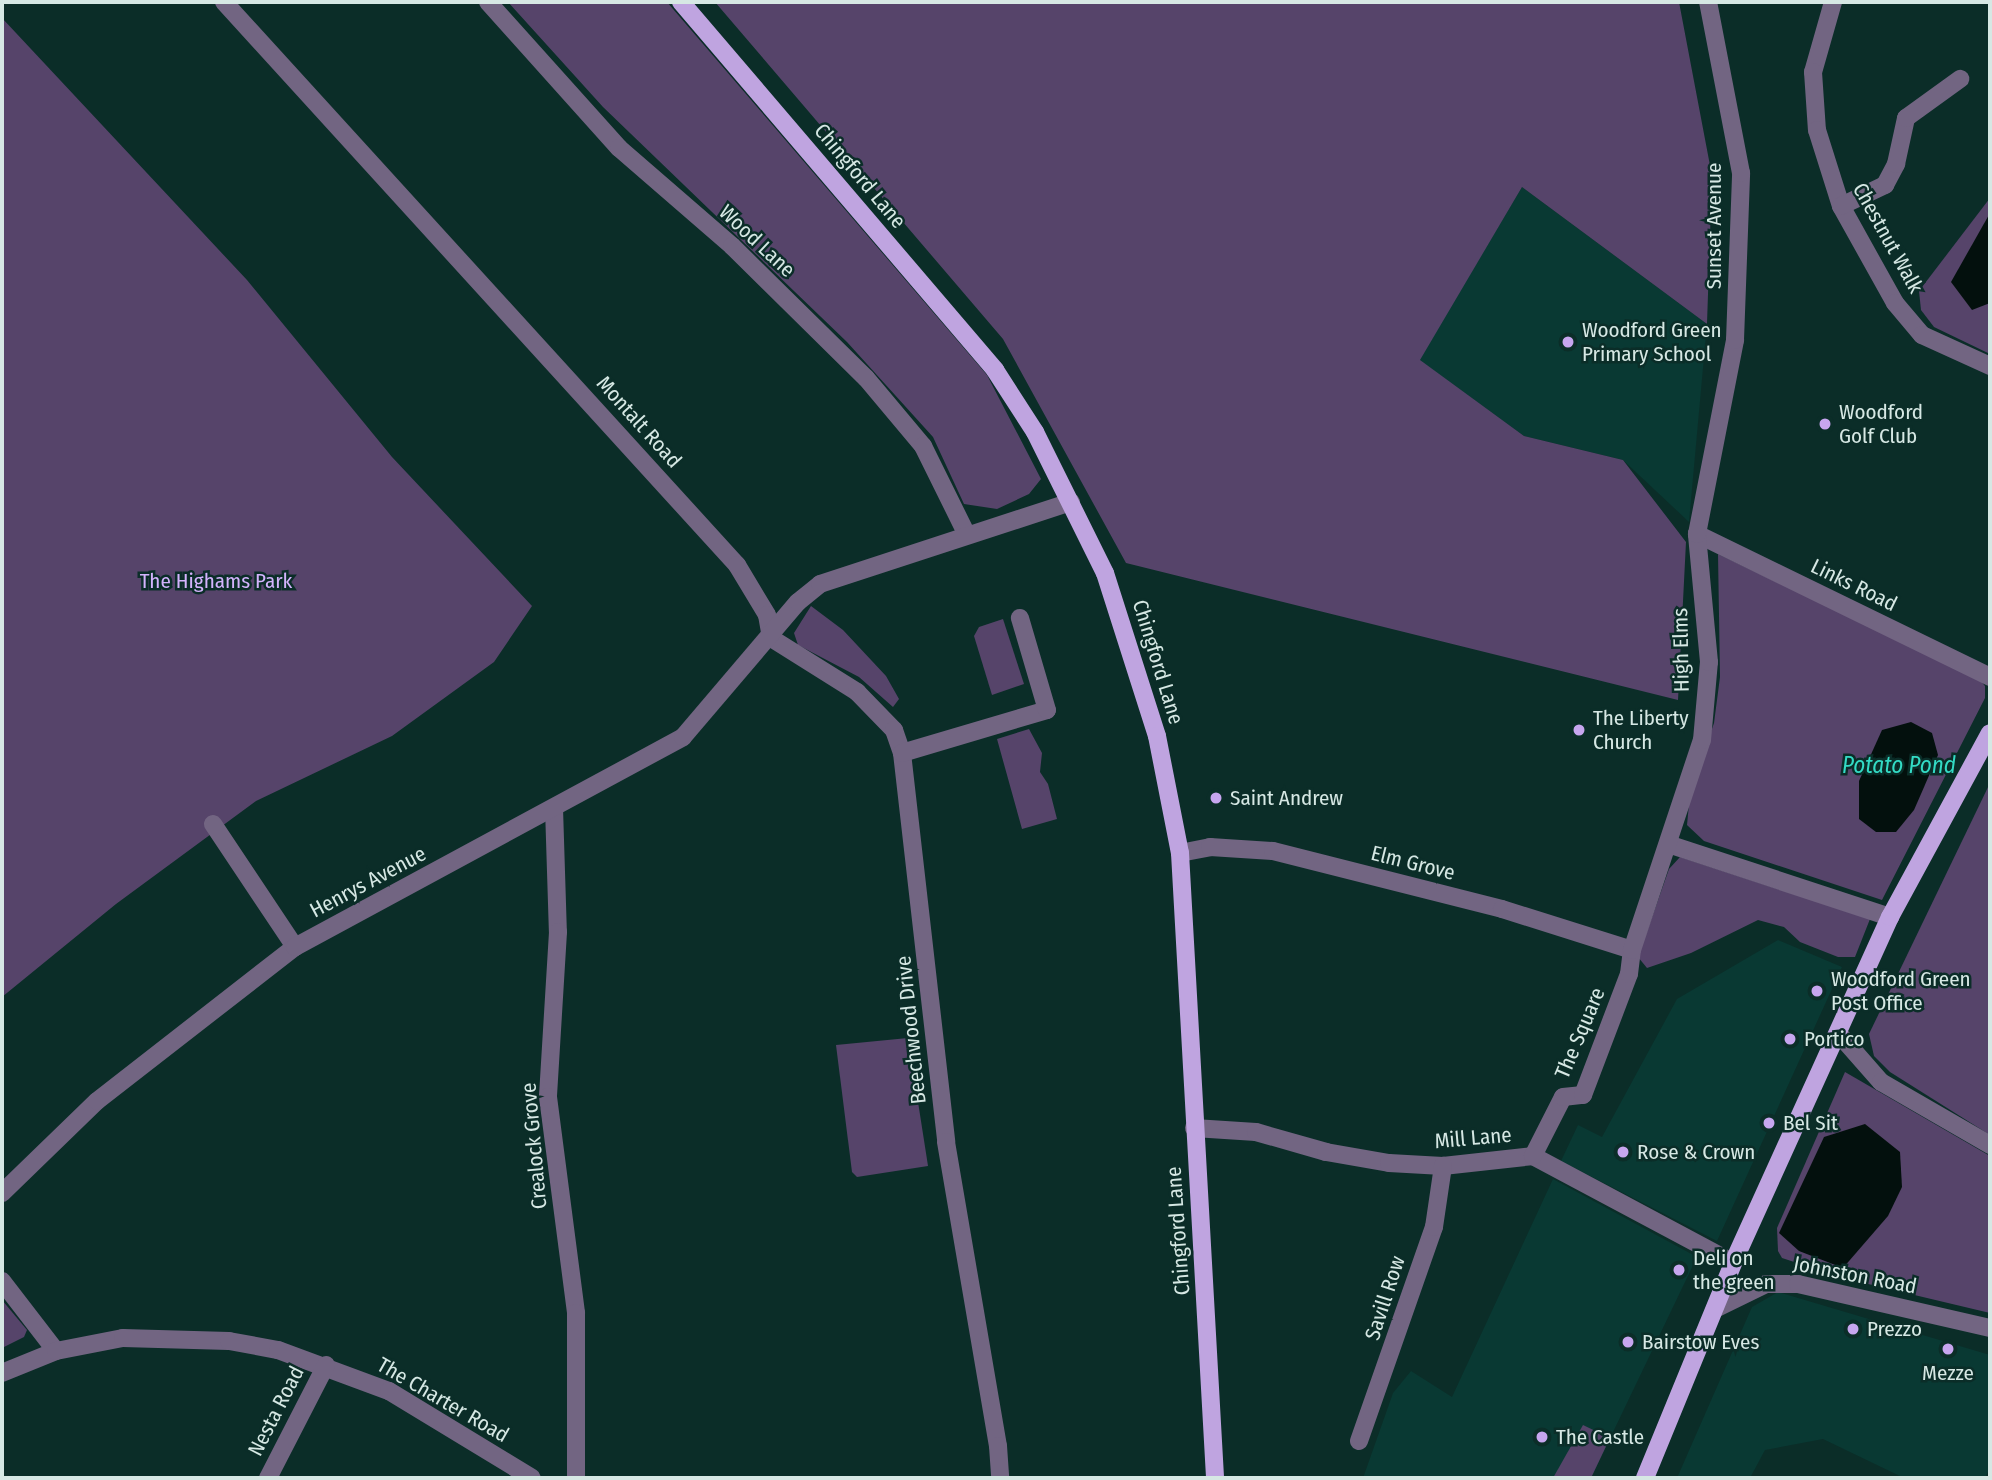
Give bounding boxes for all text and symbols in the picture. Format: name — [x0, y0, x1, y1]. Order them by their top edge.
street label: Chingford Lane — [809, 119, 911, 233]
street label: Sunset Avenue — [1701, 163, 1727, 289]
street label: Chestnut Walk — [1847, 178, 1929, 298]
street label: Wood Lane — [714, 199, 800, 283]
place label: Woodford Green Primary School — [1582, 317, 1722, 367]
marker: Woodford Green Primary School — [1560, 334, 1576, 350]
street label: Montalt Road — [591, 371, 687, 473]
place label: Woodford Golf Club — [1839, 399, 1923, 449]
marker: Woodford Golf Club — [1817, 416, 1833, 432]
street label: Links Road — [1807, 553, 1901, 617]
park label: The Highams Park — [140, 568, 292, 594]
street label: Chingford Lane — [1127, 597, 1189, 727]
street label: High Elms — [1668, 608, 1694, 692]
place label: The Liberty Church — [1593, 705, 1689, 755]
marker: The Liberty Church — [1571, 722, 1587, 738]
water label: Potato Pond — [1842, 751, 1956, 779]
place label: Saint Andrew — [1230, 785, 1343, 811]
marker: Saint Andrew — [1208, 790, 1224, 806]
street label: Elm Grove — [1368, 840, 1458, 886]
street label: Henrys Avenue — [306, 841, 430, 923]
street label: Beechwood Drive — [891, 955, 931, 1105]
place label: Woodford Green Post Office — [1831, 966, 1971, 1016]
marker: Woodford Green Post Office — [1809, 983, 1825, 999]
street label: The Square — [1550, 984, 1610, 1082]
place label: Portico — [1804, 1026, 1865, 1052]
marker: Portico — [1782, 1031, 1798, 1047]
street label: Crealock Grove — [516, 1082, 552, 1210]
place label: Bel Sit — [1783, 1110, 1838, 1136]
marker: Bel Sit — [1761, 1115, 1777, 1131]
street label: Mill Lane — [1433, 1122, 1513, 1154]
place label: Rose & Crown — [1637, 1139, 1755, 1165]
marker: Rose & Crown — [1615, 1144, 1631, 1160]
street label: Chingford Lane — [1161, 1166, 1195, 1296]
place label: Deli on the green — [1693, 1245, 1775, 1295]
street label: Johnston Road — [1791, 1251, 1919, 1299]
street label: Savill Row — [1360, 1253, 1410, 1343]
marker: Deli on the green — [1671, 1262, 1687, 1278]
place label: Prezzo — [1867, 1316, 1922, 1342]
marker: Prezzo — [1845, 1321, 1861, 1337]
place label: Bairstow Eves — [1642, 1329, 1759, 1355]
marker: Bairstow Eves — [1620, 1334, 1636, 1350]
marker: Mezze — [1940, 1341, 1956, 1357]
street label: The Charter Road — [373, 1352, 513, 1448]
place label: Mezze — [1922, 1360, 1974, 1386]
street label: Nesta Road — [243, 1362, 309, 1460]
place label: The Castle — [1556, 1424, 1644, 1450]
marker: The Castle — [1534, 1429, 1550, 1445]

